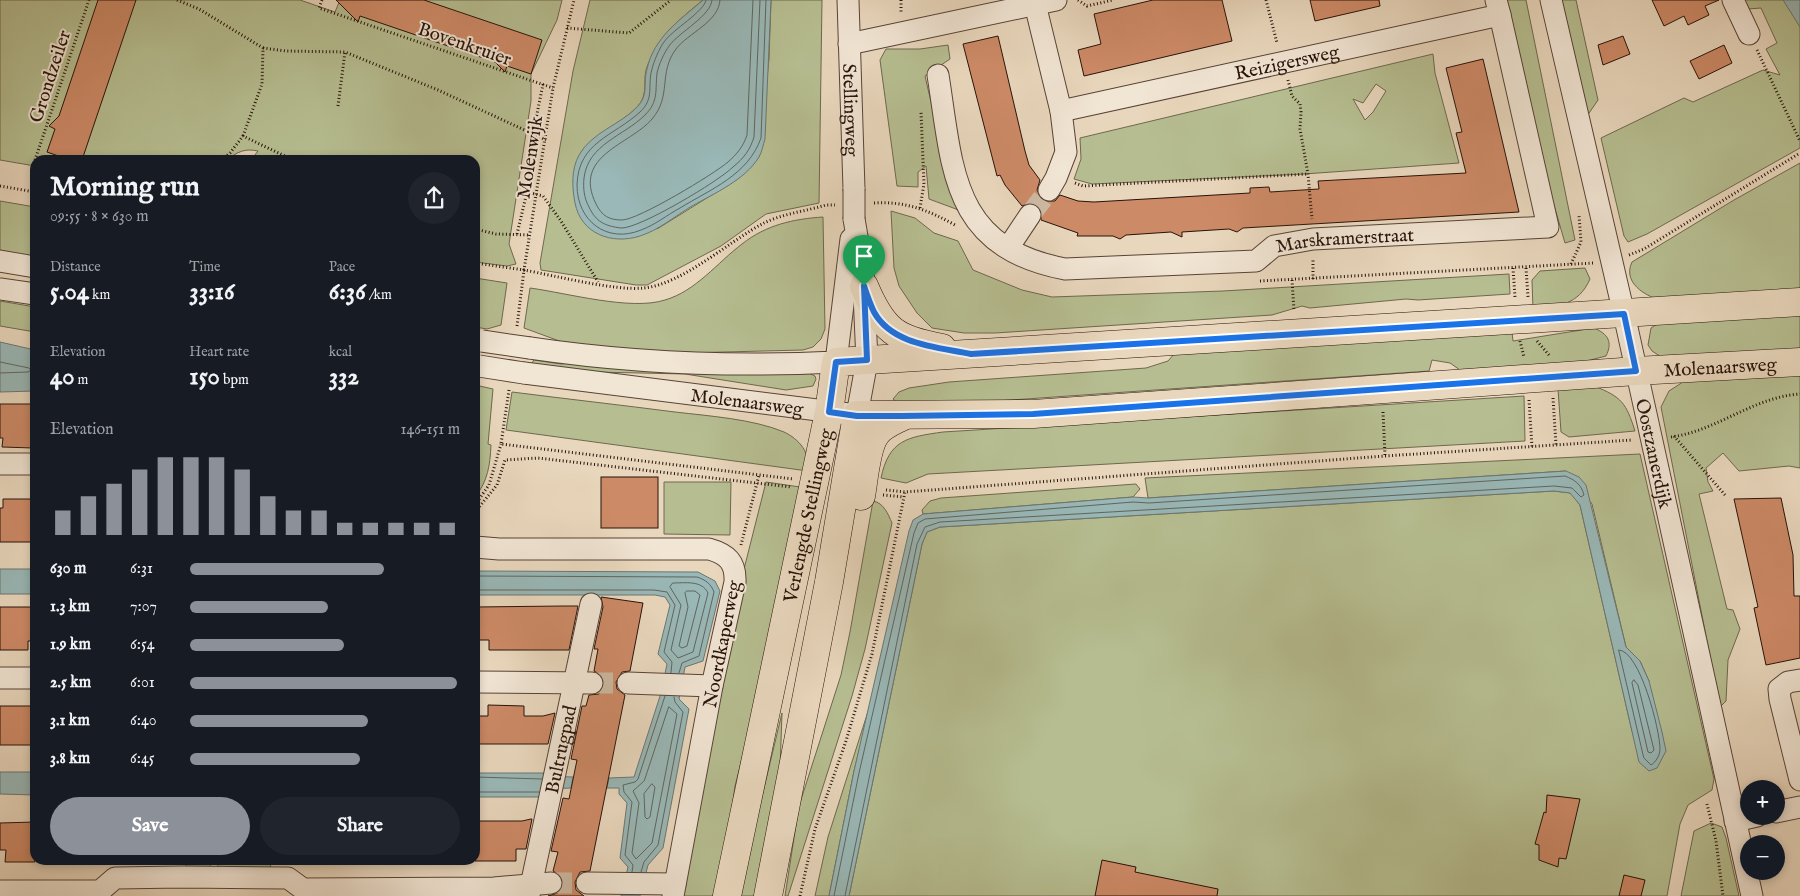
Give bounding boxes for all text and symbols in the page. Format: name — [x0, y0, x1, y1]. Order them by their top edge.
street label: Bovenkruier — [414, 18, 514, 72]
street label: Grondzeiler — [25, 27, 77, 126]
street label: Reizigersweg — [1233, 40, 1342, 87]
street label: Stellingweg — [836, 63, 863, 157]
street label: Molenwijk — [513, 113, 550, 201]
text: Morning run — [50, 170, 200, 205]
button: share — [408, 172, 460, 224]
text: 09:55 · 8 × 630 m — [50, 207, 149, 227]
street label: Marskramerstraat — [1274, 224, 1415, 259]
pin — [843, 235, 885, 286]
icon: arrive — [850, 242, 878, 270]
text: Distance — [50, 258, 101, 276]
text: Time — [189, 258, 220, 276]
text: Pace — [329, 258, 355, 276]
text: 5.04 — [50, 276, 89, 308]
text: 33:16 — [189, 276, 234, 308]
text: 6:36 — [329, 276, 366, 308]
text: km — [89, 286, 110, 304]
text: /km — [366, 286, 392, 304]
text: Elevation — [50, 343, 106, 361]
text: Heart rate — [189, 343, 249, 361]
text: kcal — [329, 343, 352, 361]
street label: Molenaarsweg — [1663, 353, 1778, 383]
text: 40 — [50, 361, 75, 393]
text: 150 — [189, 361, 220, 393]
text: 332 — [329, 361, 359, 393]
text: m — [75, 371, 88, 389]
text: bpm — [220, 371, 249, 389]
street label: Molenaarsweg — [689, 384, 805, 422]
street label: Oostzanerdijk — [1629, 396, 1677, 512]
text: Elevation — [50, 420, 113, 440]
text: 146–151 m — [401, 420, 460, 440]
street label: Verlengde Stellingweg — [779, 426, 839, 606]
text: 630 m — [50, 559, 86, 579]
text: 6:31 — [130, 559, 153, 579]
street label: Noordkaperweg — [699, 578, 747, 710]
text: 1.3 km — [50, 597, 90, 617]
text: 7:07 — [130, 597, 157, 617]
text: 1.9 km — [50, 635, 91, 655]
text: 6:54 — [130, 635, 155, 655]
text: 2.5 km — [50, 673, 91, 693]
text: 6:01 — [130, 673, 155, 693]
street label: Bultrugpad — [541, 702, 583, 796]
text: 3.1 km — [50, 711, 90, 731]
text: 6:40 — [130, 711, 157, 731]
text: 3.8 km — [50, 749, 90, 769]
text: 6:45 — [130, 749, 155, 769]
map controls — [1740, 780, 1785, 880]
button: + — [1740, 780, 1785, 825]
button: Save — [50, 797, 250, 855]
button: Share — [260, 797, 460, 855]
button: − — [1740, 835, 1785, 880]

